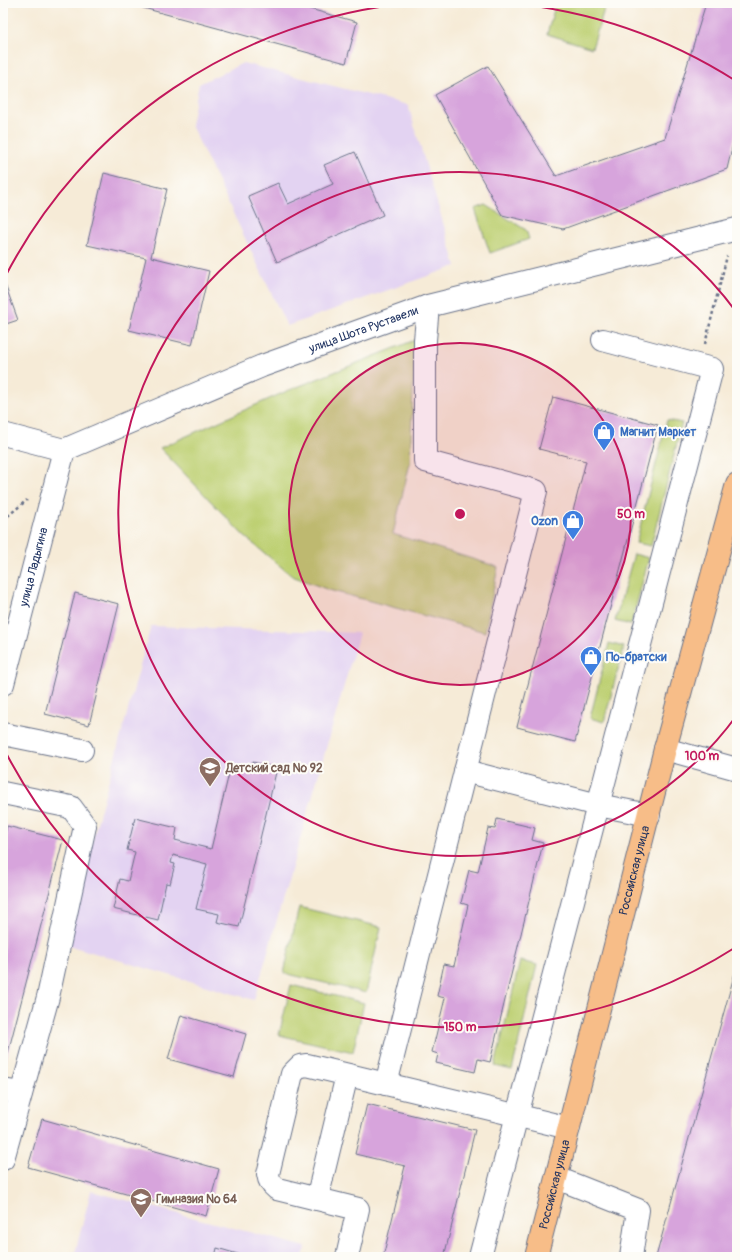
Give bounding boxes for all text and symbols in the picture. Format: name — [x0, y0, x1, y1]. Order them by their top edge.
street label: улица Шота Руставели — [306, 303, 421, 356]
shop icon: Магнит Маркет — [591, 419, 617, 452]
place label: Магнит Маркет — [620, 425, 697, 440]
centre of rings — [453, 507, 467, 521]
text: 50 m — [617, 507, 645, 522]
shop icon: Ozon — [560, 508, 586, 541]
place label: Ozon — [531, 514, 558, 529]
street label: улица Ладыгина — [16, 525, 51, 609]
shop icon: По-братски — [578, 644, 604, 677]
place label: По-братски — [606, 650, 667, 665]
text: 100 m — [685, 749, 720, 764]
school or university icon: Детский сад № 92 — [197, 755, 223, 788]
place label: Детский сад № 92 — [225, 761, 323, 776]
street label: Российская улица — [616, 824, 653, 917]
text: 150 m — [444, 1020, 477, 1035]
street label: Российская улица — [536, 1138, 573, 1231]
school or university icon: Гимназия № 64 — [128, 1186, 154, 1219]
place label: Гимназия № 64 — [156, 1192, 237, 1207]

